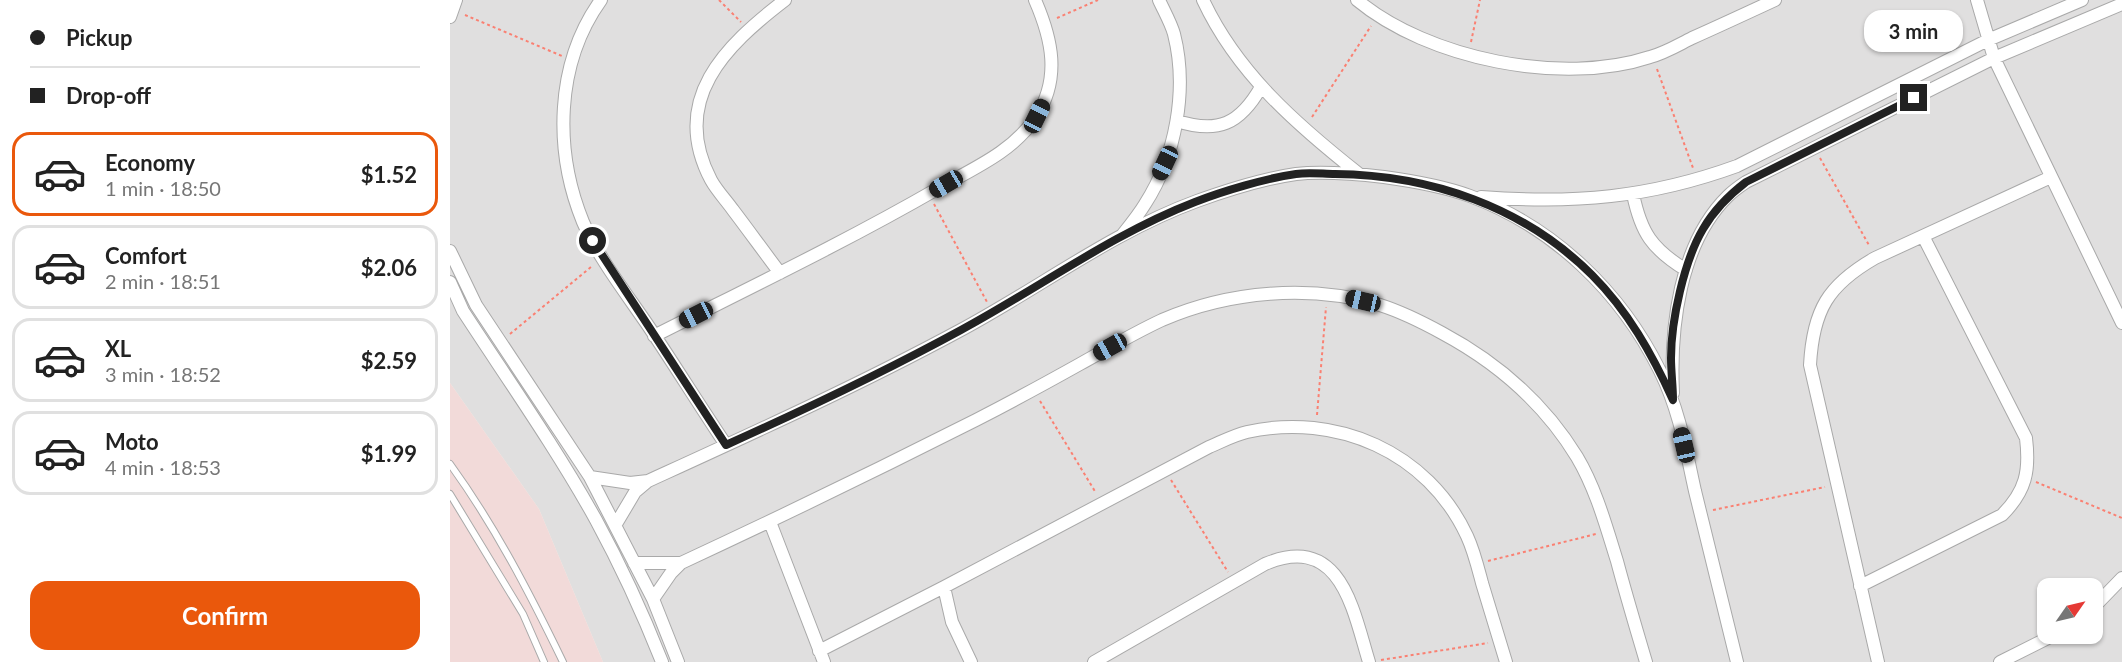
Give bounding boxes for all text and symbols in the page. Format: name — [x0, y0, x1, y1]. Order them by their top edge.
callout: 3 min — [1864, 11, 1964, 53]
text: 3 min — [1889, 19, 1938, 43]
text: Pickup — [66, 24, 132, 51]
text: Drop-off — [66, 82, 151, 109]
route end — [1900, 84, 1927, 111]
car — [1021, 96, 1053, 136]
car — [1149, 143, 1181, 183]
icon: car — [33, 147, 87, 201]
text: Economy — [105, 149, 195, 176]
text: $1.52 — [361, 161, 417, 188]
car — [926, 167, 966, 201]
text: 1 min · 18:50 — [105, 176, 221, 200]
route start — [579, 227, 606, 254]
icon: car — [33, 240, 87, 294]
text: Comfort — [105, 242, 187, 269]
text: $2.06 — [361, 254, 417, 281]
text: 2 min · 18:51 — [105, 269, 221, 293]
car — [1343, 288, 1383, 314]
car — [676, 299, 716, 331]
car — [1090, 330, 1130, 364]
icon: car — [33, 333, 87, 387]
text: XL — [105, 335, 131, 362]
text: $2.59 — [361, 347, 417, 374]
text: 3 min · 18:52 — [105, 362, 221, 386]
car — [1671, 425, 1697, 465]
icon: car — [33, 426, 87, 480]
text: Moto — [105, 428, 159, 455]
text: $1.99 — [361, 440, 417, 467]
text: 4 min · 18:53 — [105, 455, 221, 479]
north arrow — [2037, 578, 2103, 644]
map controls — [2037, 578, 2103, 644]
button: Confirm — [30, 581, 420, 650]

